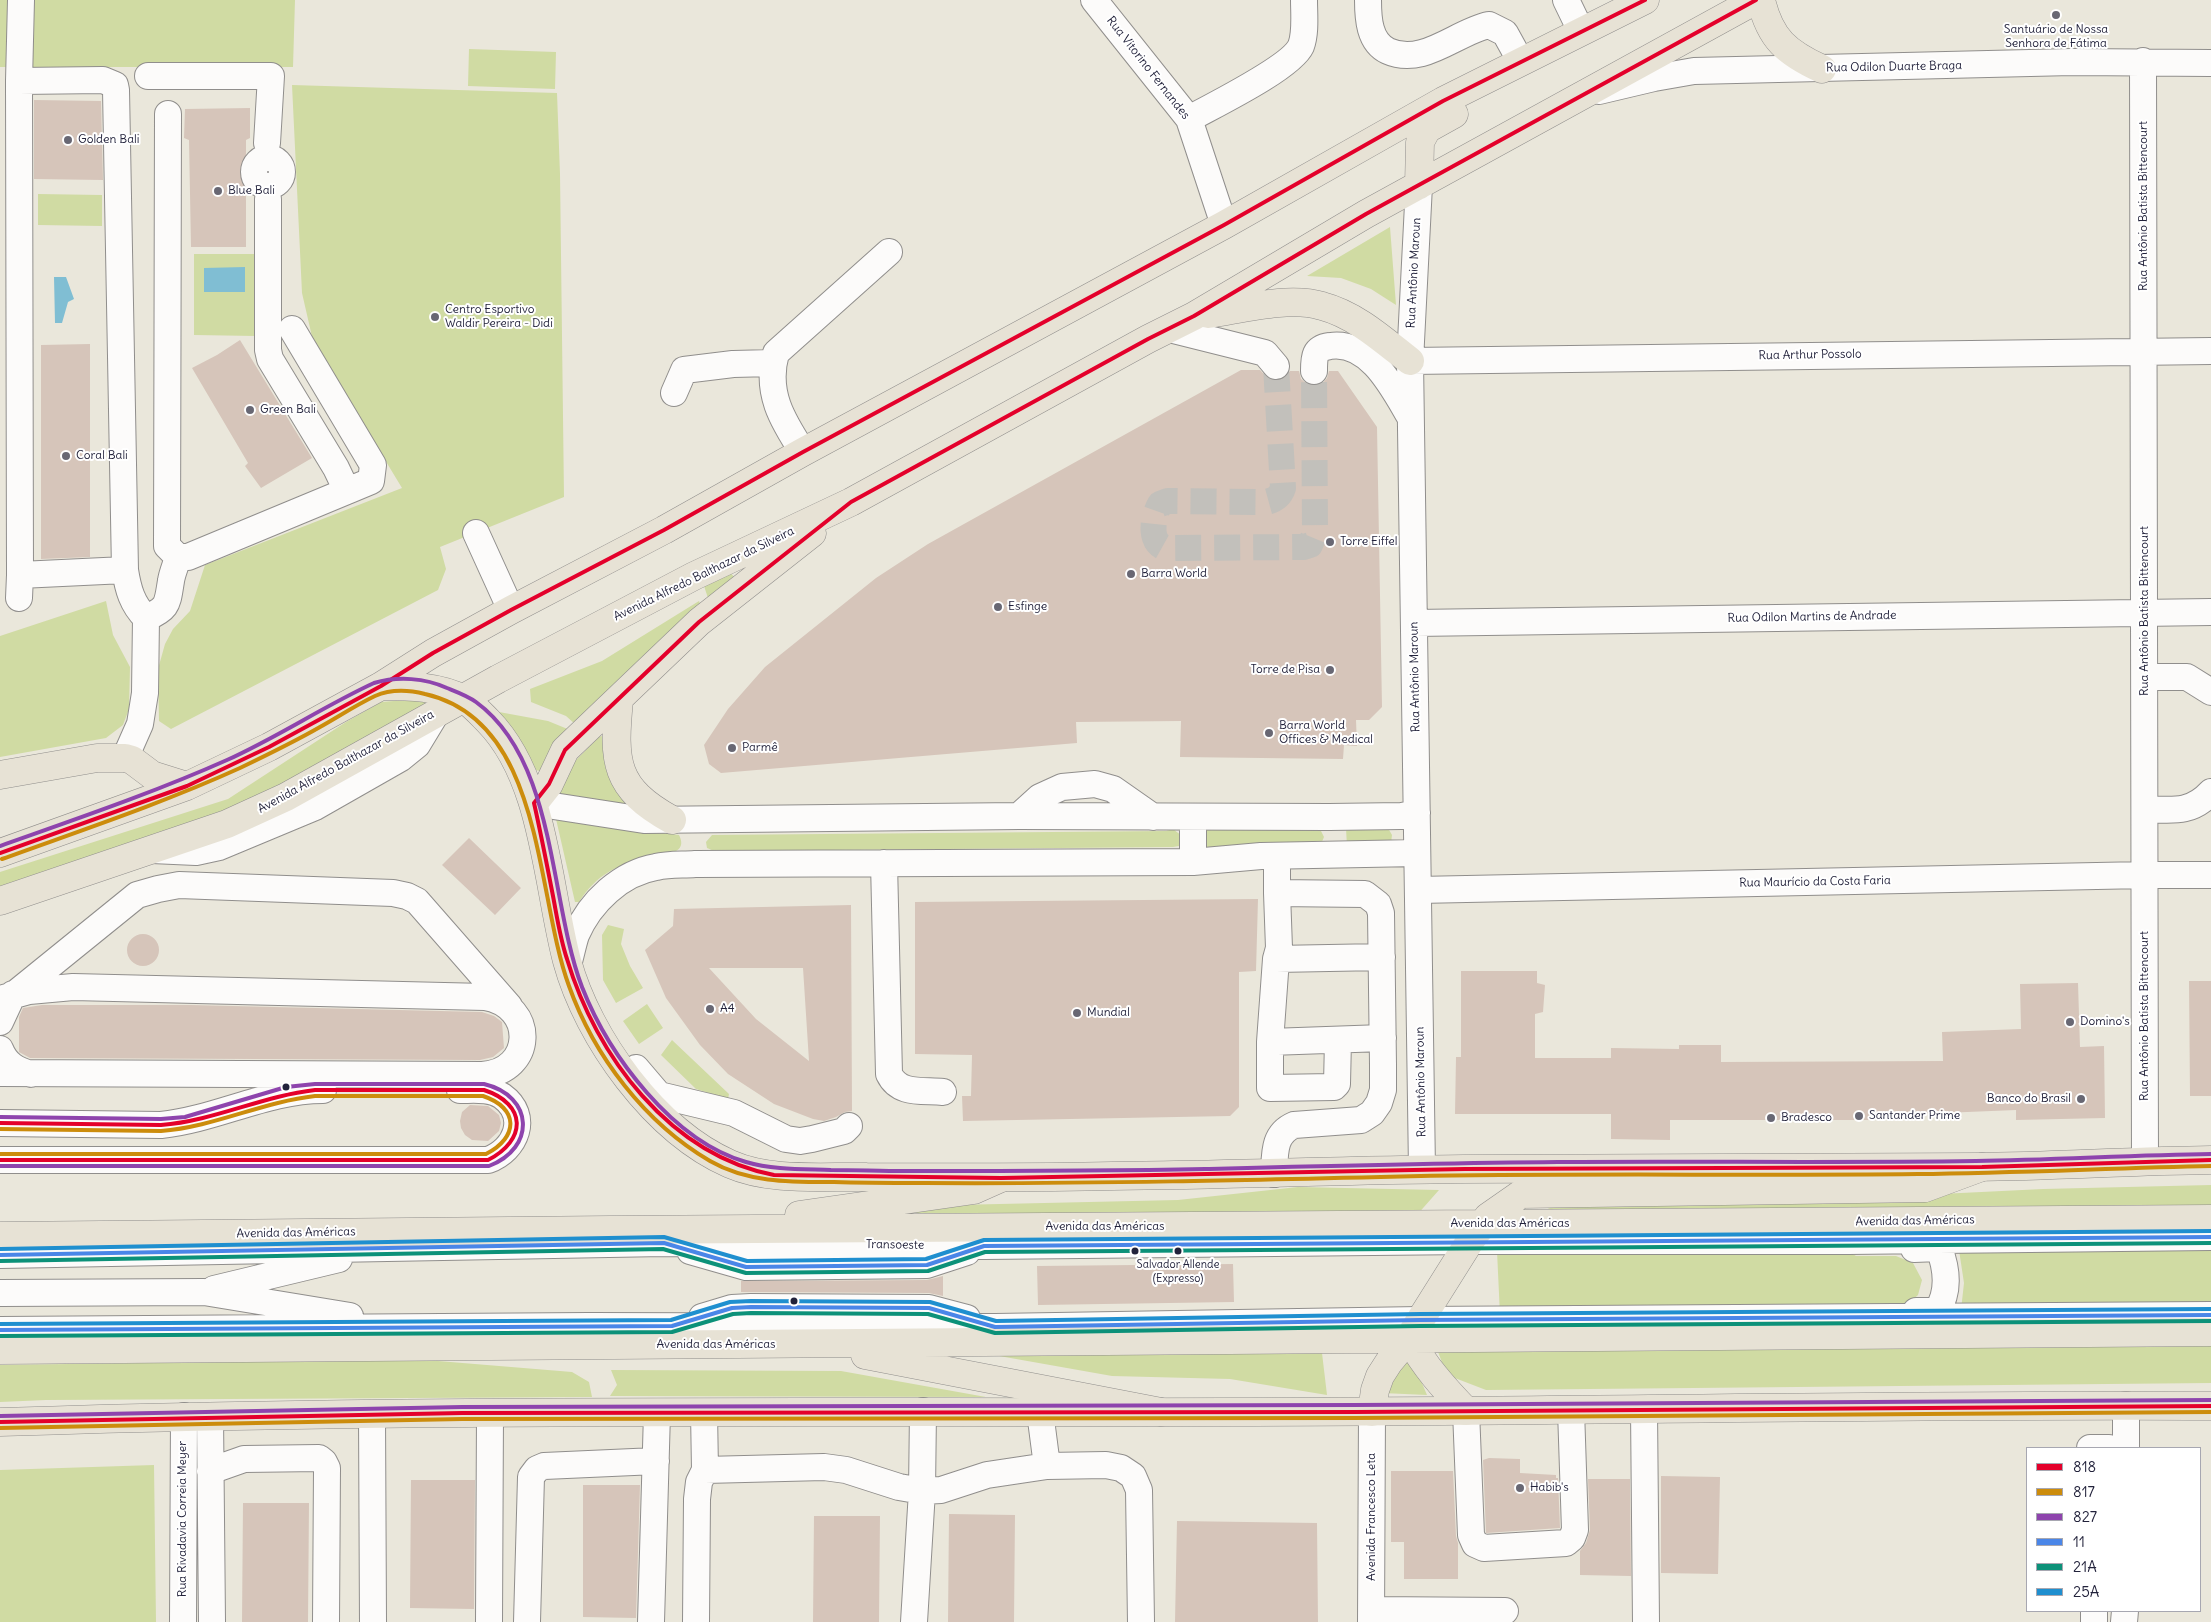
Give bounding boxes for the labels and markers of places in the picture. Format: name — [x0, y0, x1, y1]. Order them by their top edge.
marker: Santuário de Nossa Senhora de Fátima — [2050, 9, 2062, 21]
place label: Santuário de Nossa Senhora de Fátima — [2004, 23, 2108, 51]
place label: Golden Bali — [78, 133, 139, 147]
marker: Golden Bali — [62, 134, 74, 146]
place label: Blue Bali — [228, 184, 275, 198]
marker: Blue Bali — [212, 185, 224, 197]
place label: Centro Esportivo Waldir Pereira - Didi — [445, 303, 553, 331]
marker: Centro Esportivo Waldir Pereira - Didi — [429, 311, 441, 323]
place label: Green Bali — [260, 403, 316, 417]
marker: Green Bali — [244, 404, 256, 416]
place label: Coral Bali — [76, 449, 128, 463]
marker: Coral Bali — [60, 450, 72, 462]
place label: Torre Eiffel — [1340, 535, 1397, 549]
marker: Torre Eiffel — [1324, 536, 1336, 548]
place label: Barra World — [1141, 567, 1207, 581]
marker: Barra World — [1125, 568, 1137, 580]
place label: Esfinge — [1008, 600, 1047, 614]
marker: Esfinge — [992, 601, 1004, 613]
place label: Torre de Pisa — [1250, 663, 1320, 677]
marker: Torre de Pisa — [1324, 664, 1336, 676]
place label: Barra World Offices & Medical — [1279, 719, 1373, 747]
marker: Barra World Offices & Medical — [1263, 727, 1275, 739]
place label: Parmê — [742, 741, 778, 755]
marker: Parmê — [726, 742, 738, 754]
place label: A4 — [720, 1002, 735, 1016]
marker: A4 — [704, 1003, 716, 1015]
place label: Mundial — [1087, 1006, 1130, 1020]
marker: Mundial — [1071, 1007, 1083, 1019]
place label: Domino's — [2080, 1015, 2130, 1029]
marker: Domino's — [2064, 1016, 2076, 1028]
unlabelled marker — [281, 1082, 291, 1092]
place label: Banco do Brasil — [1987, 1092, 2071, 1106]
marker: Banco do Brasil — [2075, 1093, 2087, 1105]
place label: Santander Prime — [1869, 1109, 1960, 1123]
marker: Santander Prime — [1853, 1110, 1865, 1122]
place label: Bradesco — [1781, 1111, 1832, 1125]
marker: Bradesco — [1765, 1112, 1777, 1124]
unlabelled marker — [1130, 1246, 1140, 1256]
marker: Salvador Allende (Expresso) — [1173, 1246, 1183, 1256]
place label: Salvador Allende (Expresso) — [1137, 1258, 1219, 1284]
unlabelled marker — [789, 1296, 799, 1306]
place label: Habib's — [1530, 1481, 1569, 1495]
marker: Habib's — [1514, 1482, 1526, 1494]

